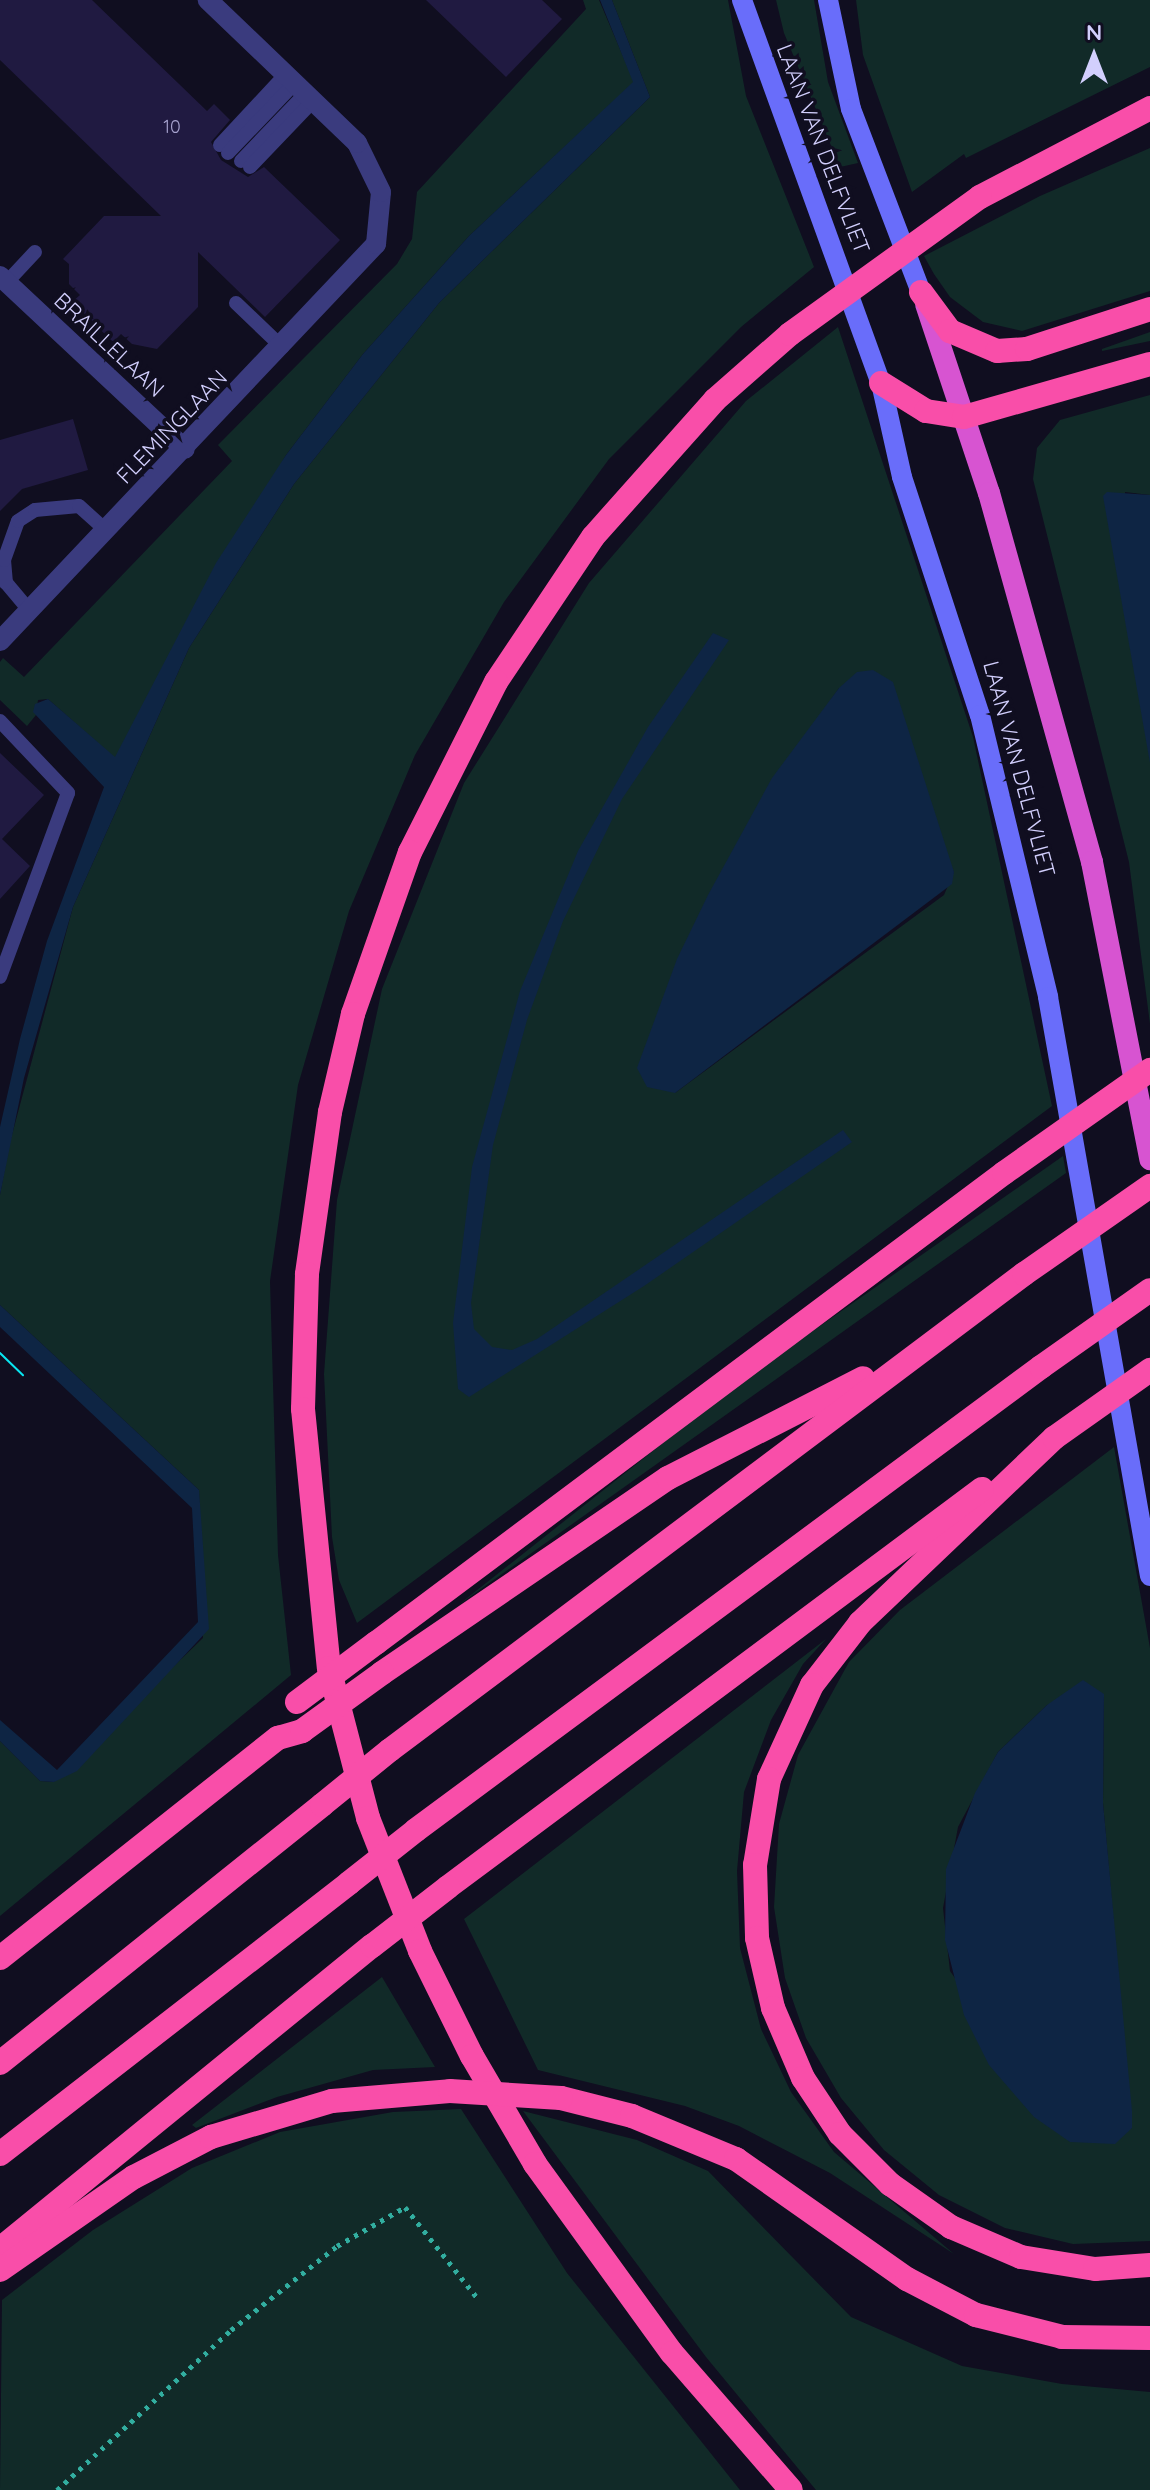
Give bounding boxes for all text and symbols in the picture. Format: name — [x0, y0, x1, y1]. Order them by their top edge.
north arrow — [1054, 16, 1134, 96]
text: N — [1086, 18, 1102, 46]
street label: LAAN VAN DELFVLIET — [771, 40, 875, 258]
house number: 10 — [163, 116, 181, 138]
street label: BRAILLELAAN — [48, 287, 170, 403]
street label: FLEMINGLAAN — [111, 365, 233, 489]
street label: LAAN VAN DELFVLIET — [977, 658, 1061, 880]

